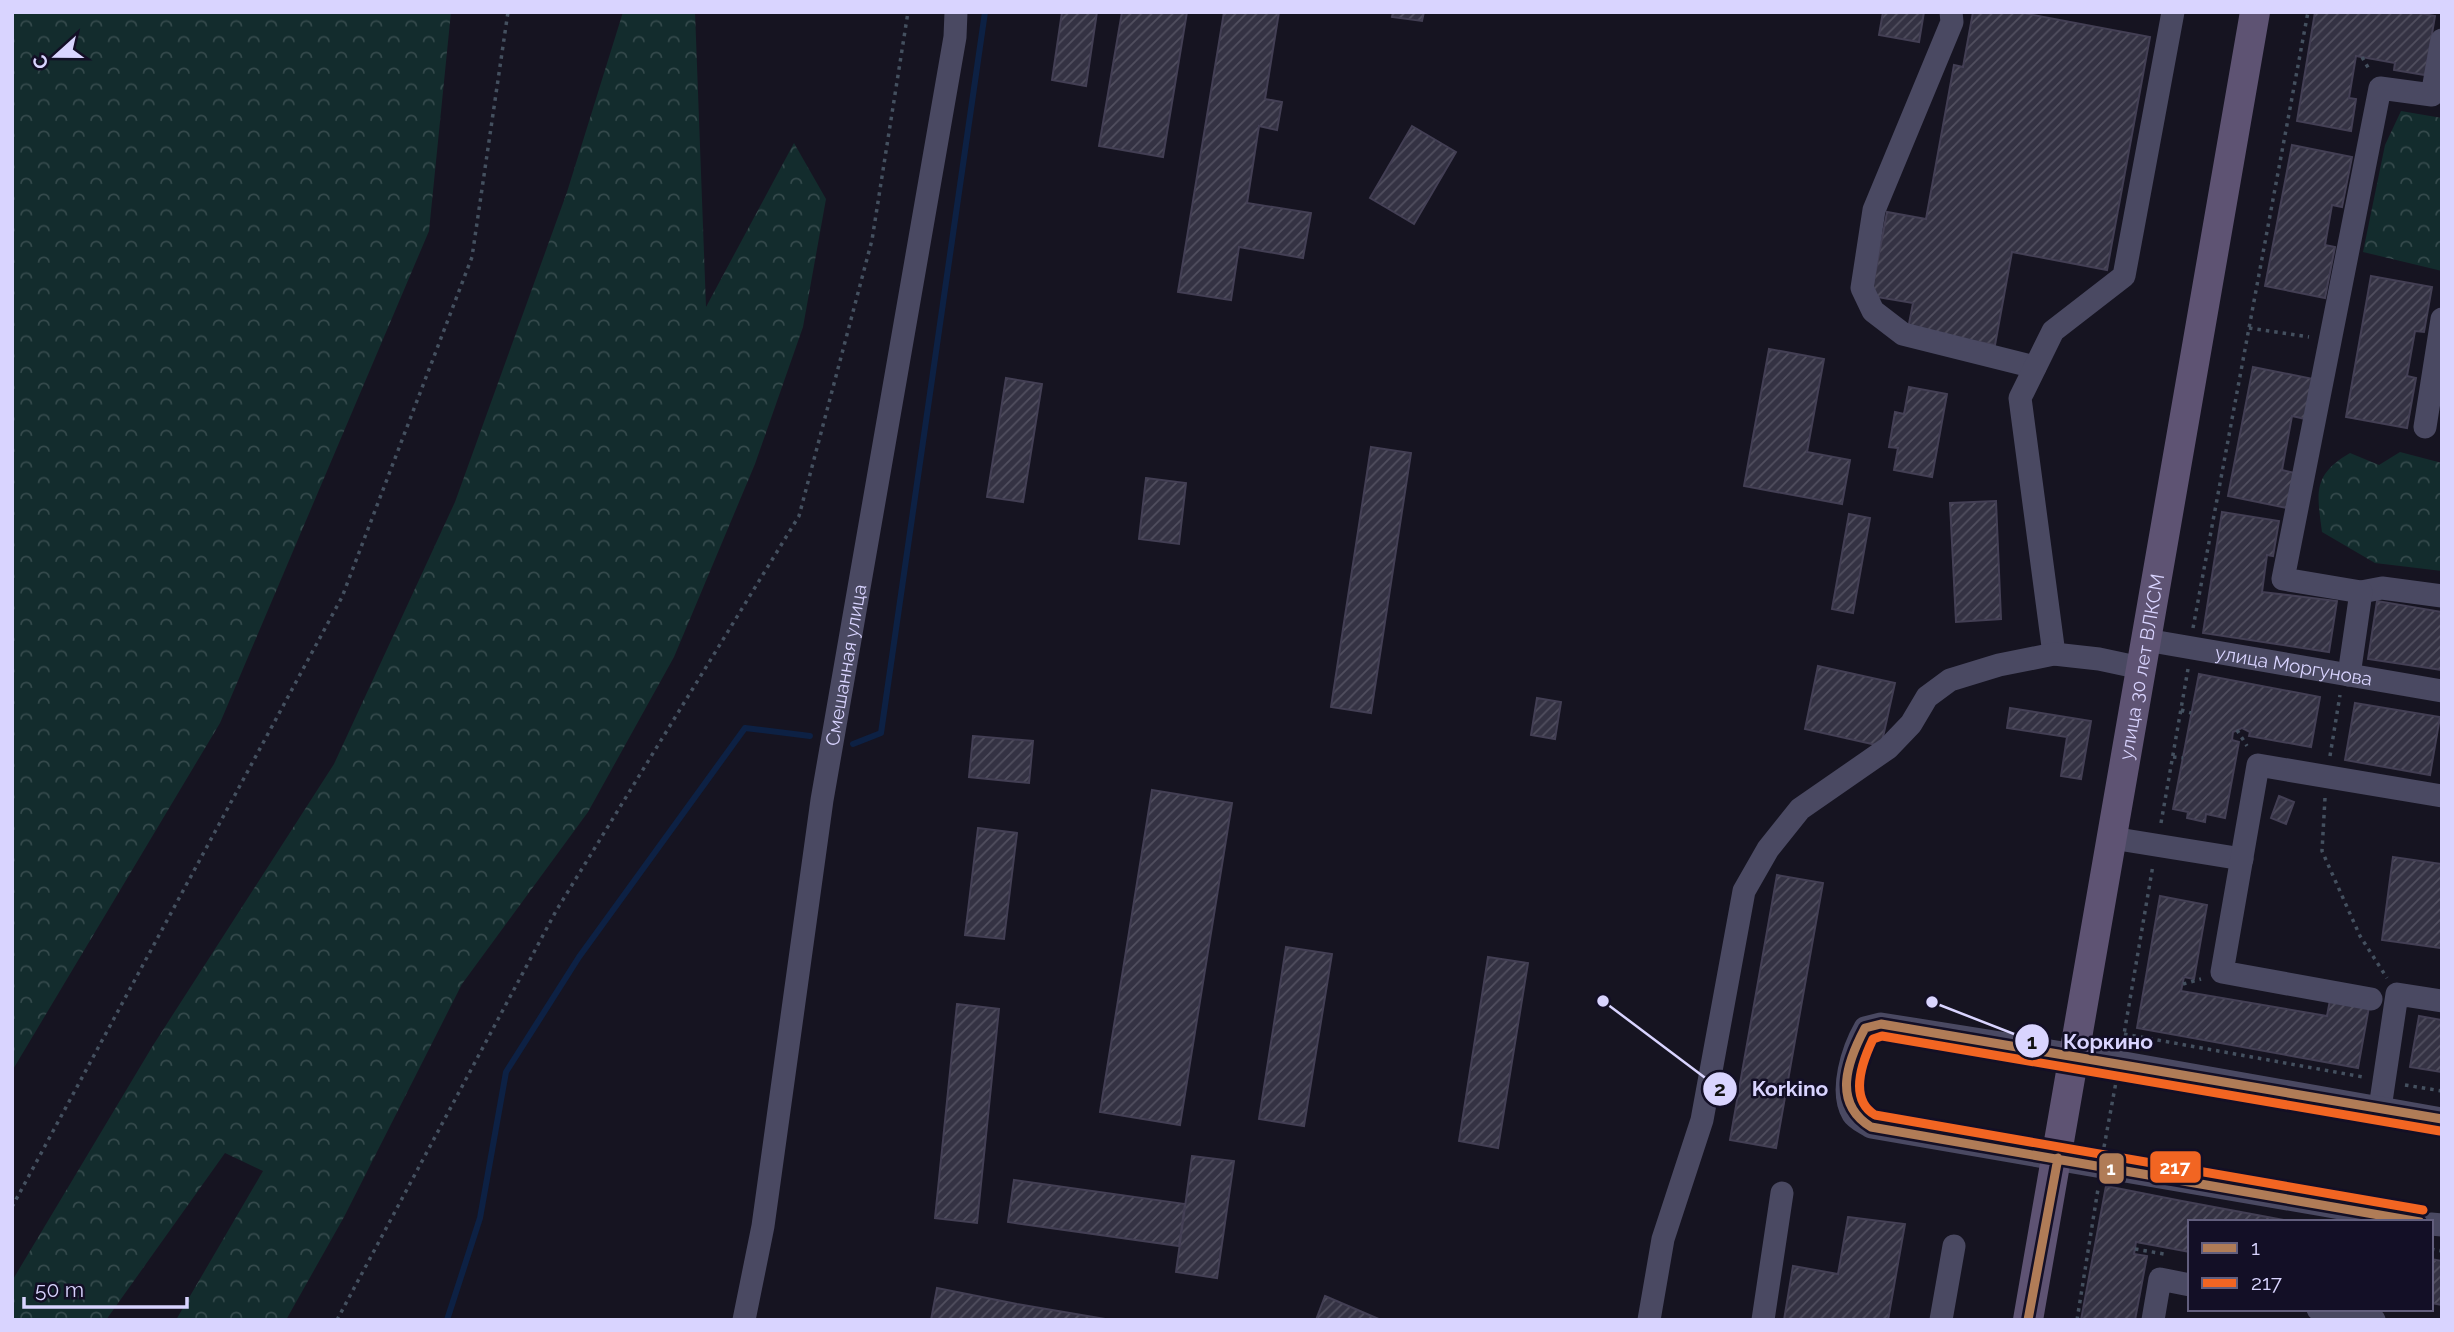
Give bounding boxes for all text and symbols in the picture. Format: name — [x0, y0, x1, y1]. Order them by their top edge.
north arrow — [21, 21, 91, 91]
text: С — [28, 52, 53, 72]
street label: улица 30 лет ВЛКСМ — [2114, 572, 2168, 762]
street label: Смешанная улица — [821, 583, 870, 747]
street label: улица Моргунова — [2214, 641, 2374, 690]
callout: Коркино — [2014, 1020, 2167, 1062]
text: 1 — [2027, 1029, 2037, 1054]
text: Коркино — [2063, 1029, 2153, 1054]
callout: Korkino — [1702, 1068, 1842, 1110]
text: 2 — [1714, 1076, 1726, 1101]
text: Korkino — [1752, 1076, 1829, 1101]
line badge: 217 — [2149, 1150, 2202, 1184]
line badge: 1 — [2098, 1152, 2125, 1185]
text: 217 — [2160, 1156, 2191, 1178]
text: 1 — [2106, 1157, 2116, 1179]
legend — [2188, 1220, 2433, 1311]
text: 1 — [2251, 1235, 2260, 1260]
scale bar — [24, 1266, 187, 1310]
text: 217 — [2251, 1270, 2283, 1295]
text: 50 m — [35, 1277, 84, 1302]

